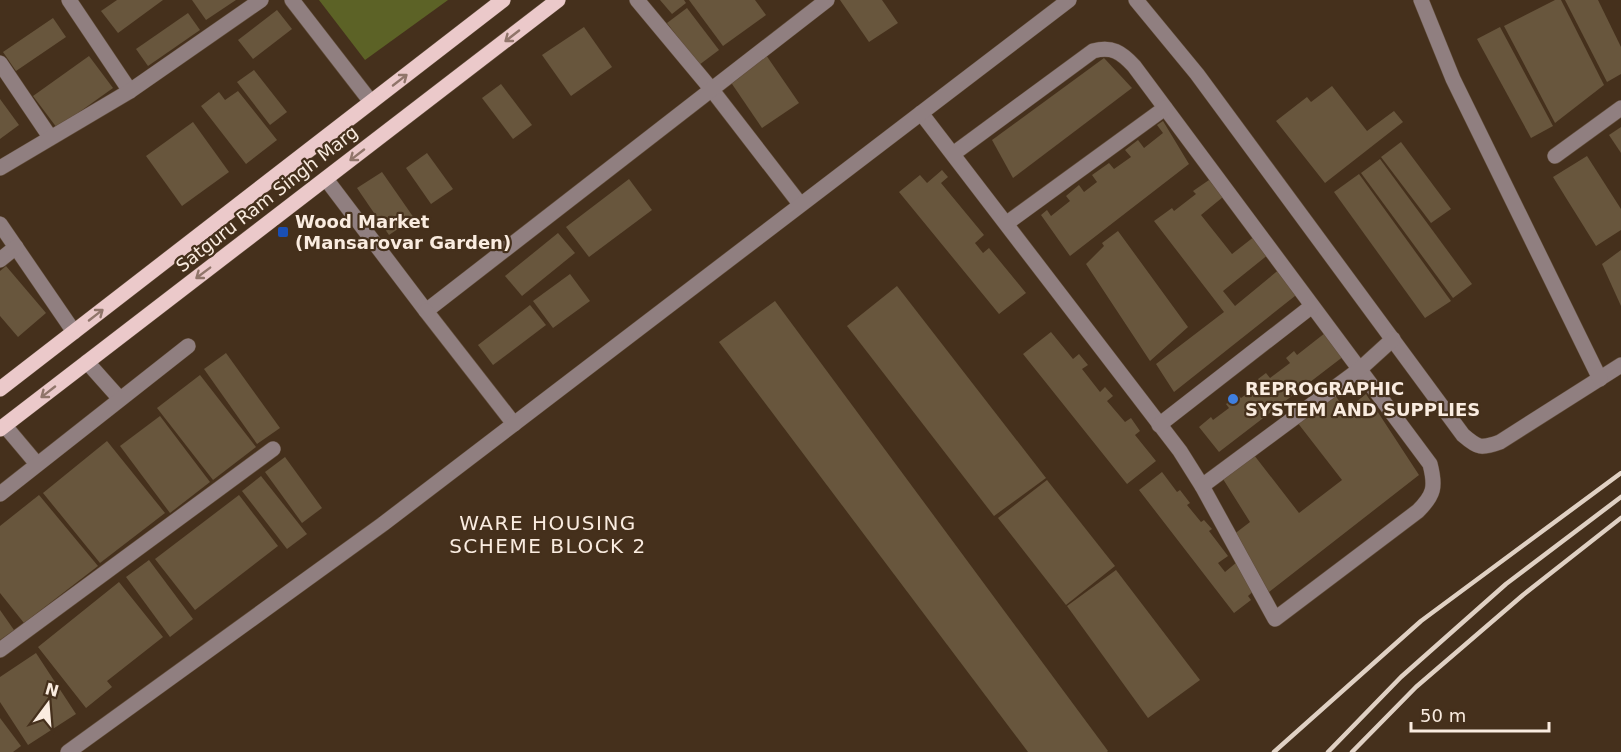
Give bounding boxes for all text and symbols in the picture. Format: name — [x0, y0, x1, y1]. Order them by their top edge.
one-way arrow — [504, 29, 520, 42]
one-way arrow — [391, 74, 407, 86]
street label: Satguru Ram Singh Marg — [172, 121, 362, 276]
one-way arrow — [350, 148, 366, 161]
place label: Wood Market (Mansarovar Garden) — [295, 211, 511, 253]
marker: Wood Market (Mansarovar Garden) — [276, 225, 290, 239]
one-way arrow — [195, 267, 211, 280]
one-way arrow — [88, 308, 104, 321]
place label: REPROGRAPHIC SYSTEM AND SUPPLIES — [1245, 378, 1480, 420]
one-way arrow — [40, 386, 56, 399]
marker: REPROGRAPHIC SYSTEM AND SUPPLIES — [1226, 392, 1240, 406]
district label: WARE HOUSING SCHEME BLOCK 2 — [449, 511, 647, 558]
north arrow — [18, 674, 78, 734]
text: N — [43, 679, 61, 701]
scale bar — [1411, 695, 1549, 733]
text: 50 m — [1420, 705, 1466, 726]

